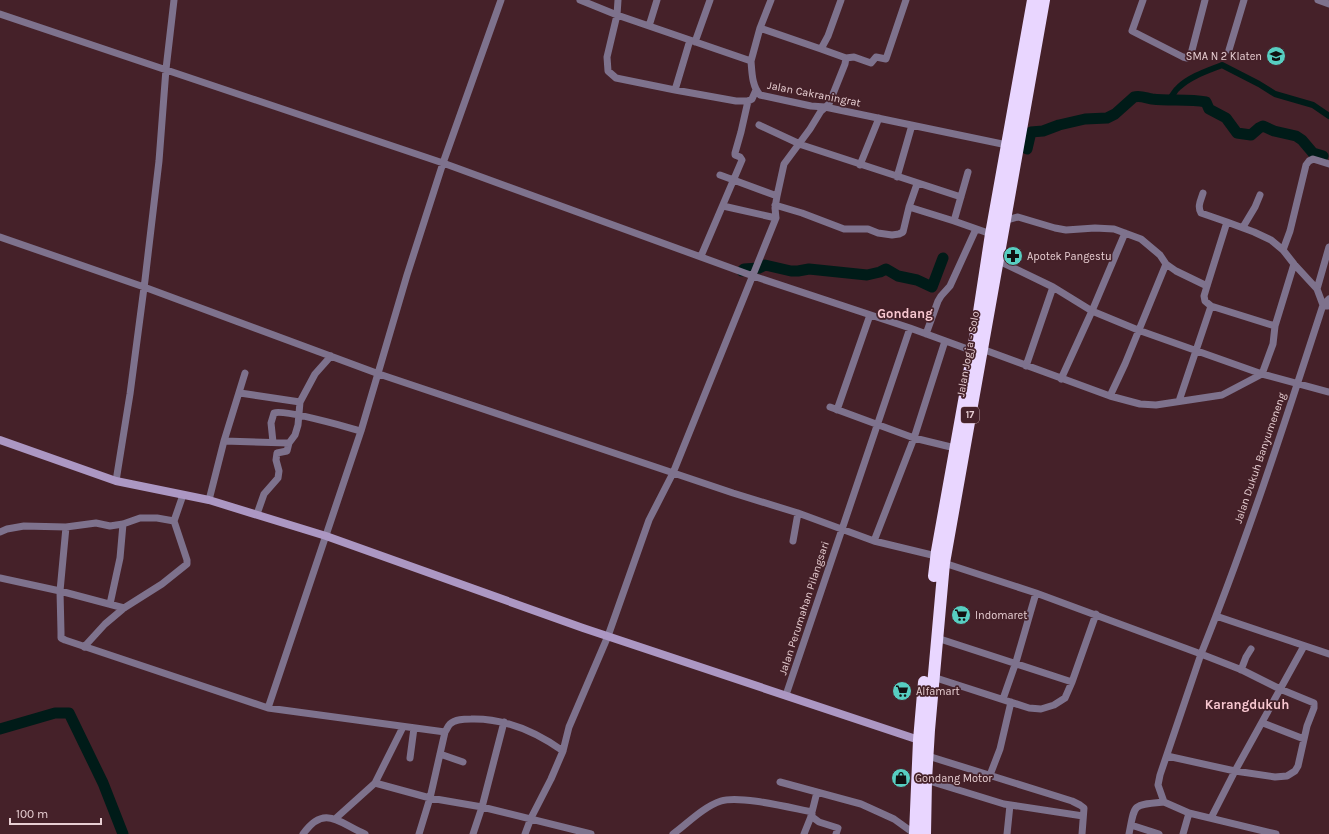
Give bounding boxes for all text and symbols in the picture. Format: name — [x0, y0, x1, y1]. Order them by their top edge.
school or university icon: SMA N 2 Klaten — [1265, 45, 1287, 67]
place label: SMA N 2 Klaten — [1186, 50, 1262, 63]
street label: Jalan Cakraningrat — [766, 79, 862, 109]
pharmacy icon: Apotek Pangestu — [1002, 245, 1024, 267]
place label: Apotek Pangestu — [1027, 250, 1112, 263]
district label: Gondang — [877, 306, 933, 321]
street label: Jalan Jogja - Solo — [954, 310, 982, 398]
street label: Jalan Dukuh Banyumeneng — [1232, 390, 1289, 525]
road number: 17 — [961, 407, 979, 423]
street label: Jalan Perumahan Pilangsari — [776, 539, 832, 677]
supermarket icon: Indomaret — [950, 604, 972, 626]
place label: Indomaret — [975, 609, 1027, 622]
supermarket icon: Alfamart — [891, 680, 913, 702]
place label: Alfamart — [916, 685, 960, 698]
district label: Karangdukuh — [1205, 697, 1289, 712]
shop icon: Gondang Motor — [890, 767, 912, 789]
place label: Gondang Motor — [915, 772, 992, 785]
scale bar — [10, 800, 101, 826]
text: 100 m — [16, 807, 48, 821]

